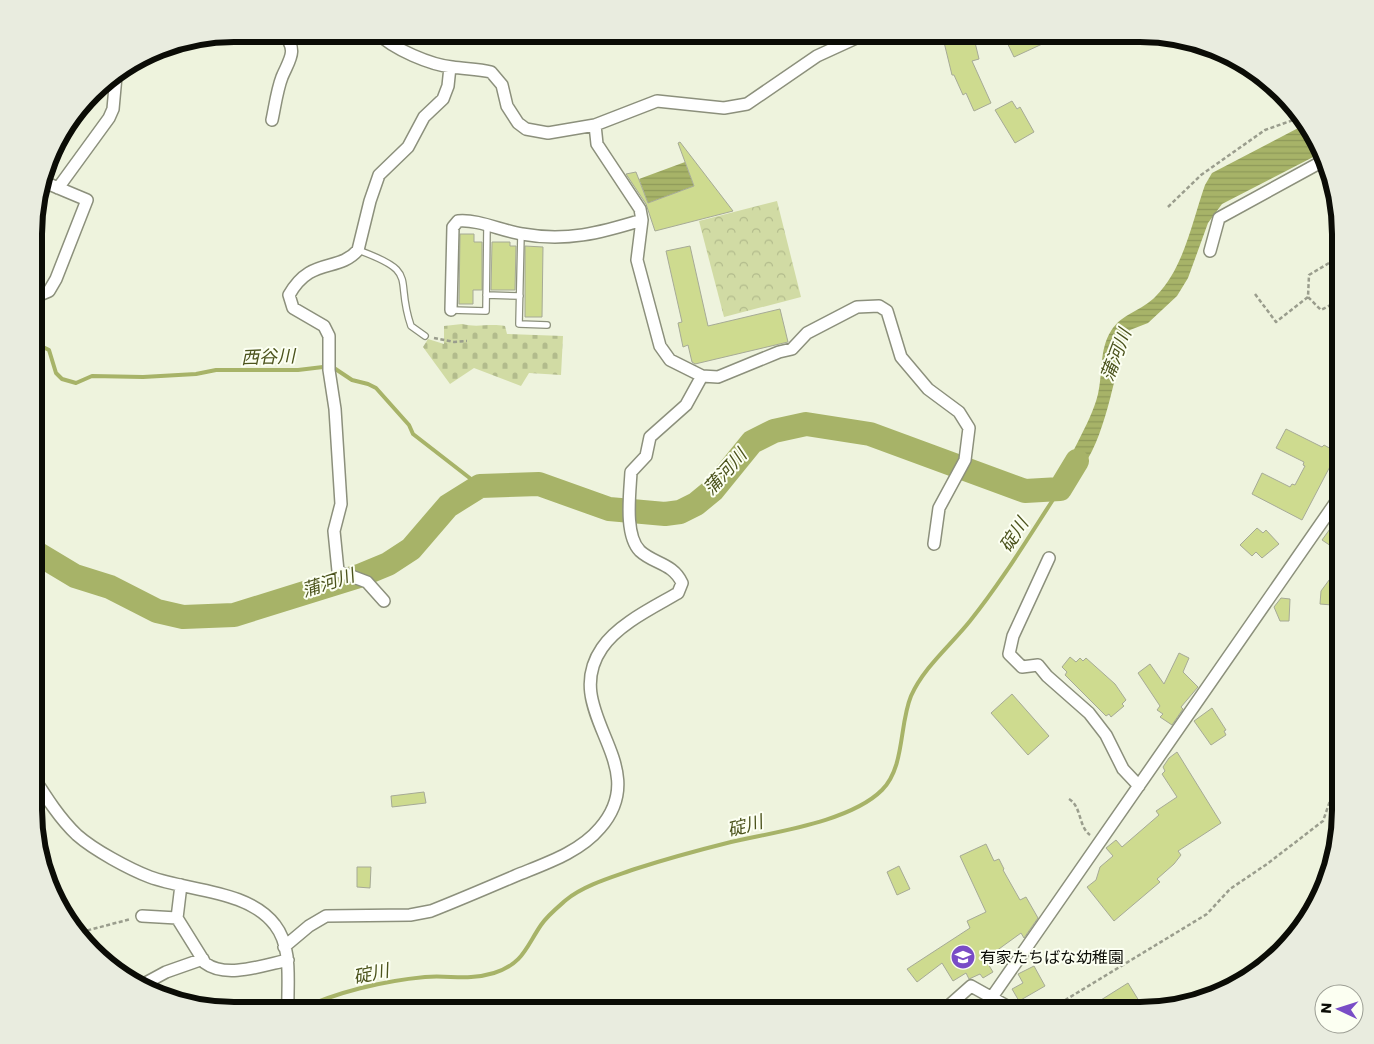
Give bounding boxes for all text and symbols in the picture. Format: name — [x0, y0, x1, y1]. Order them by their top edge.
water label: 蒲河川 — [1094, 323, 1138, 385]
water label: 西谷川 — [241, 343, 297, 370]
water label: 蒲河川 — [697, 442, 753, 500]
water label: 碇川 — [993, 511, 1035, 557]
water label: 蒲河川 — [298, 562, 359, 603]
water label: 碇川 — [724, 808, 767, 842]
school or university icon: 有家たちばな幼稚園 — [950, 944, 976, 970]
place label: 有家たちばな幼稚園 — [980, 946, 1124, 969]
water label: 碇川 — [351, 957, 393, 989]
north arrow — [1314, 984, 1364, 1034]
text: N — [1316, 1002, 1336, 1014]

